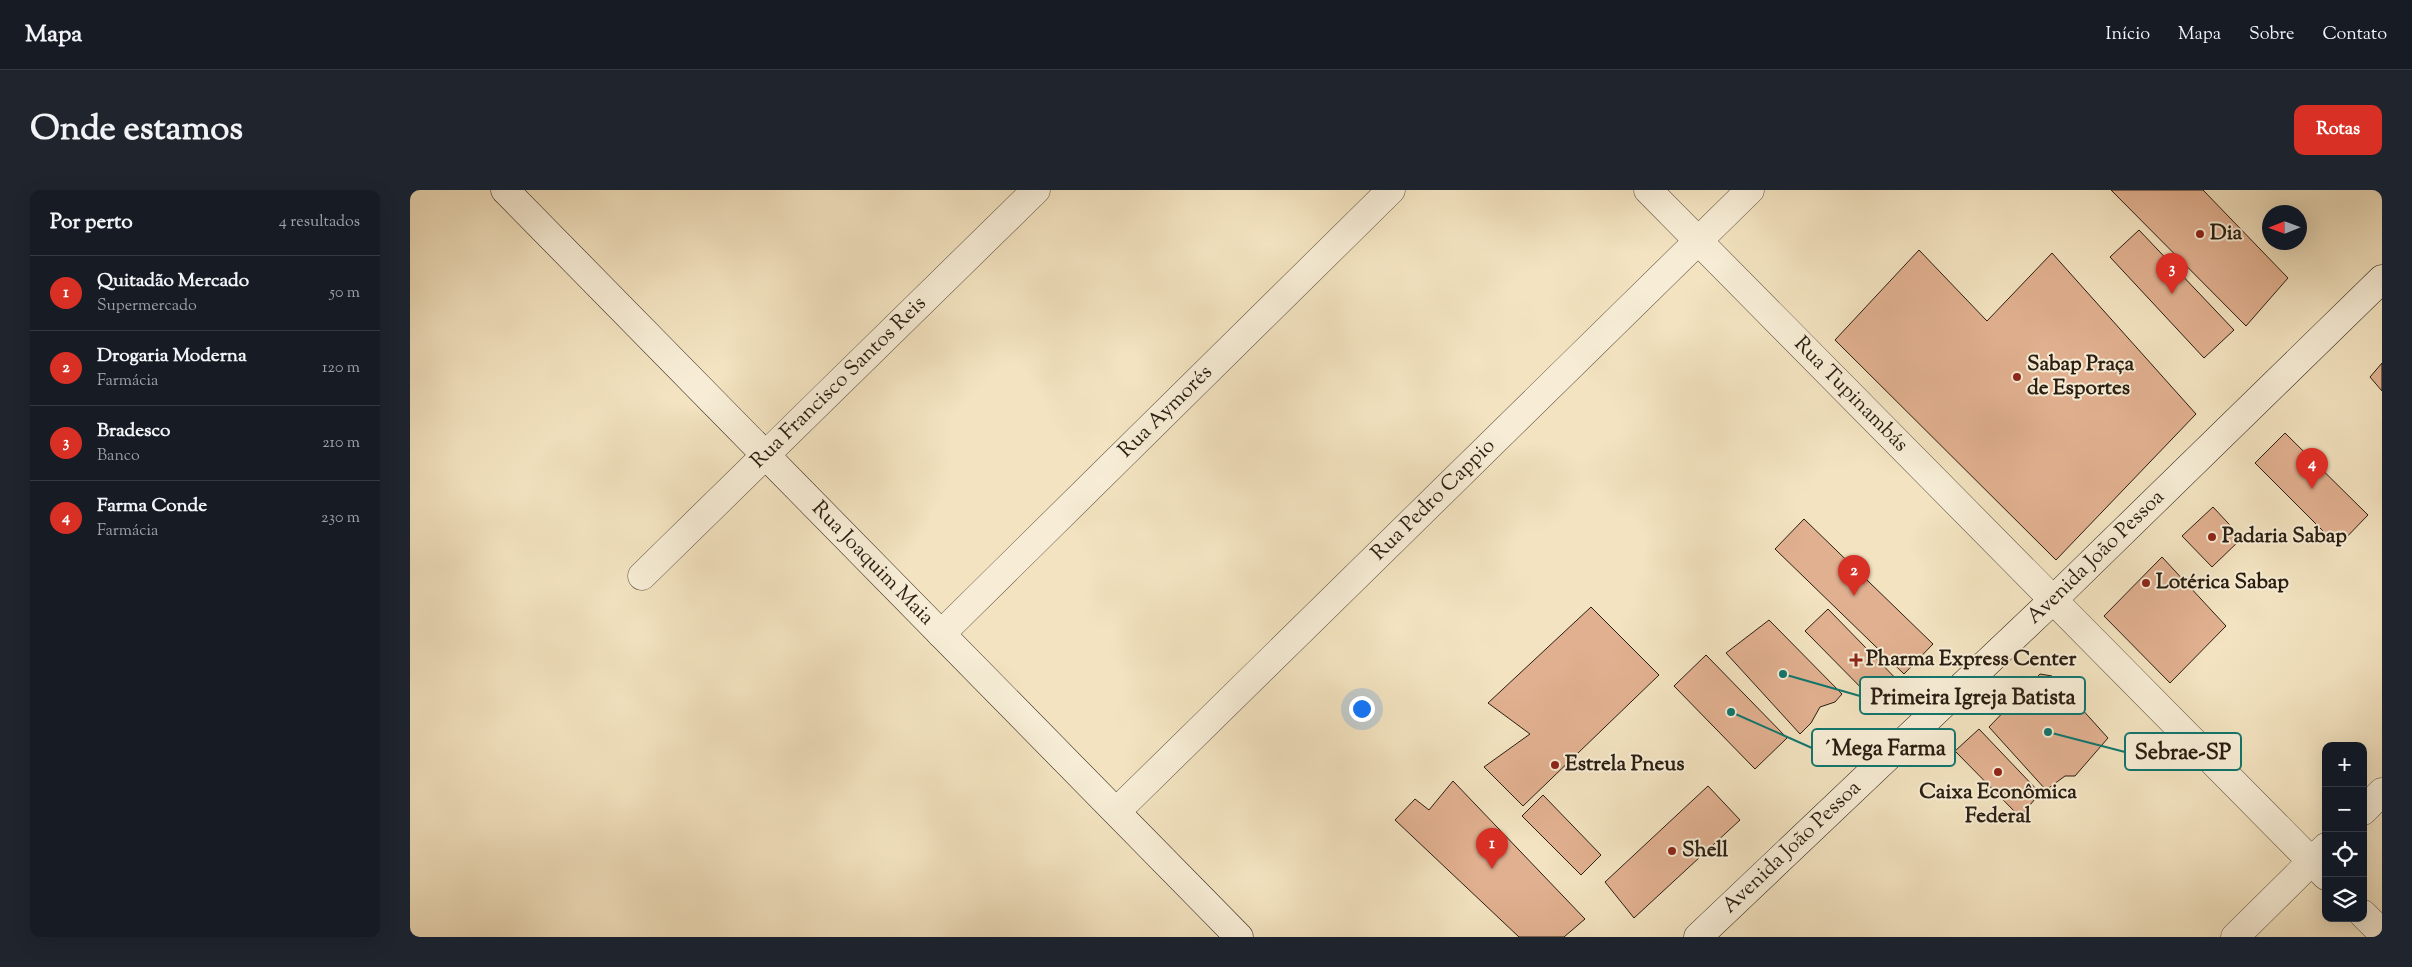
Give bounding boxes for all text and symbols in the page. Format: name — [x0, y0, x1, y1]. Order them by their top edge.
text: Mapa — [25, 18, 82, 52]
text: Início — [2105, 22, 2150, 48]
text: Mapa — [2178, 22, 2221, 48]
text: Sobre — [2249, 22, 2294, 48]
text: Contato — [2322, 22, 2387, 48]
text: Onde estamos — [30, 105, 243, 156]
button: Rotas — [2294, 105, 2382, 155]
north arrow — [2262, 205, 2307, 250]
text: Por perto — [50, 208, 133, 238]
text: 4 resultados — [279, 211, 360, 234]
place label: Dia — [2210, 219, 2243, 249]
marker: Dia — [2194, 228, 2206, 240]
pin: 3 — [2156, 253, 2188, 294]
text: Quitadão Mercado — [97, 268, 249, 295]
text: 1 — [63, 282, 69, 305]
text: 50 m — [329, 282, 360, 305]
street label: Rua Francisco Santos Reis — [745, 290, 934, 476]
text: Supermercado — [97, 295, 197, 318]
street label: Rua Tupinambás — [1786, 330, 1915, 459]
text: Drogaria Moderna — [97, 343, 247, 370]
place label: Sabap Praça de Esportes — [2027, 350, 2134, 404]
text: 2 — [62, 357, 70, 380]
text: 120 m — [322, 357, 360, 380]
street label: Rua Aymorés — [1112, 359, 1220, 465]
text: Farmácia — [97, 370, 158, 393]
marker: Sabap Praça de Esportes — [2011, 371, 2023, 383]
text: Bradesco — [97, 418, 170, 445]
text: 3 — [63, 432, 69, 455]
text: 210 m — [322, 432, 360, 455]
street label: Rua Pedro Cappio — [1365, 432, 1503, 568]
text: Banco — [97, 445, 140, 468]
pin: 4 — [2296, 448, 2328, 489]
street label: Avenida João Pessoa — [2021, 483, 2172, 632]
text: Farma Conde — [97, 493, 207, 520]
street label: Rua Joaquim Maia — [804, 495, 941, 633]
text: 4 — [62, 507, 70, 530]
text: 230 m — [321, 507, 360, 530]
text: Farmácia — [97, 520, 158, 543]
place label: Padaria Sabap — [2222, 522, 2347, 552]
marker: Padaria Sabap — [2206, 531, 2218, 543]
pin: 2 — [1838, 555, 1870, 596]
place label: Lotérica Sabap — [2156, 568, 2289, 598]
marker: Lotérica Sabap — [2140, 577, 2152, 589]
place label: Pharma Express Center — [1866, 645, 2077, 675]
marker: Pharma Express Center — [1850, 654, 1862, 666]
callout: Primeira Igreja Batista — [1860, 677, 2085, 714]
text: Primeira Igreja Batista — [1870, 683, 2076, 715]
your location — [1349, 696, 1375, 722]
callout: ´Mega Farma — [1812, 729, 1955, 766]
callout: Sebrae-SP — [2125, 733, 2241, 770]
text: ´Mega Farma — [1822, 734, 1947, 766]
text: Sebrae-SP — [2135, 738, 2232, 770]
map controls — [2322, 742, 2367, 922]
button: + — [2322, 742, 2367, 787]
place label: Estrela Pneus — [1565, 750, 1685, 780]
marker: Estrela Pneus — [1549, 759, 1561, 771]
marker: Caixa Econômica Federal — [1992, 766, 2004, 778]
street label: Avenida João Pessoa — [1716, 774, 1869, 921]
place label: Caixa Econômica Federal — [1919, 778, 2077, 832]
button: − — [2322, 787, 2367, 832]
pin: 1 — [1476, 828, 1508, 869]
button: locate — [2322, 832, 2367, 877]
place label: Shell — [1682, 836, 1728, 866]
marker: Shell — [1666, 845, 1678, 857]
button: layers — [2322, 877, 2367, 922]

